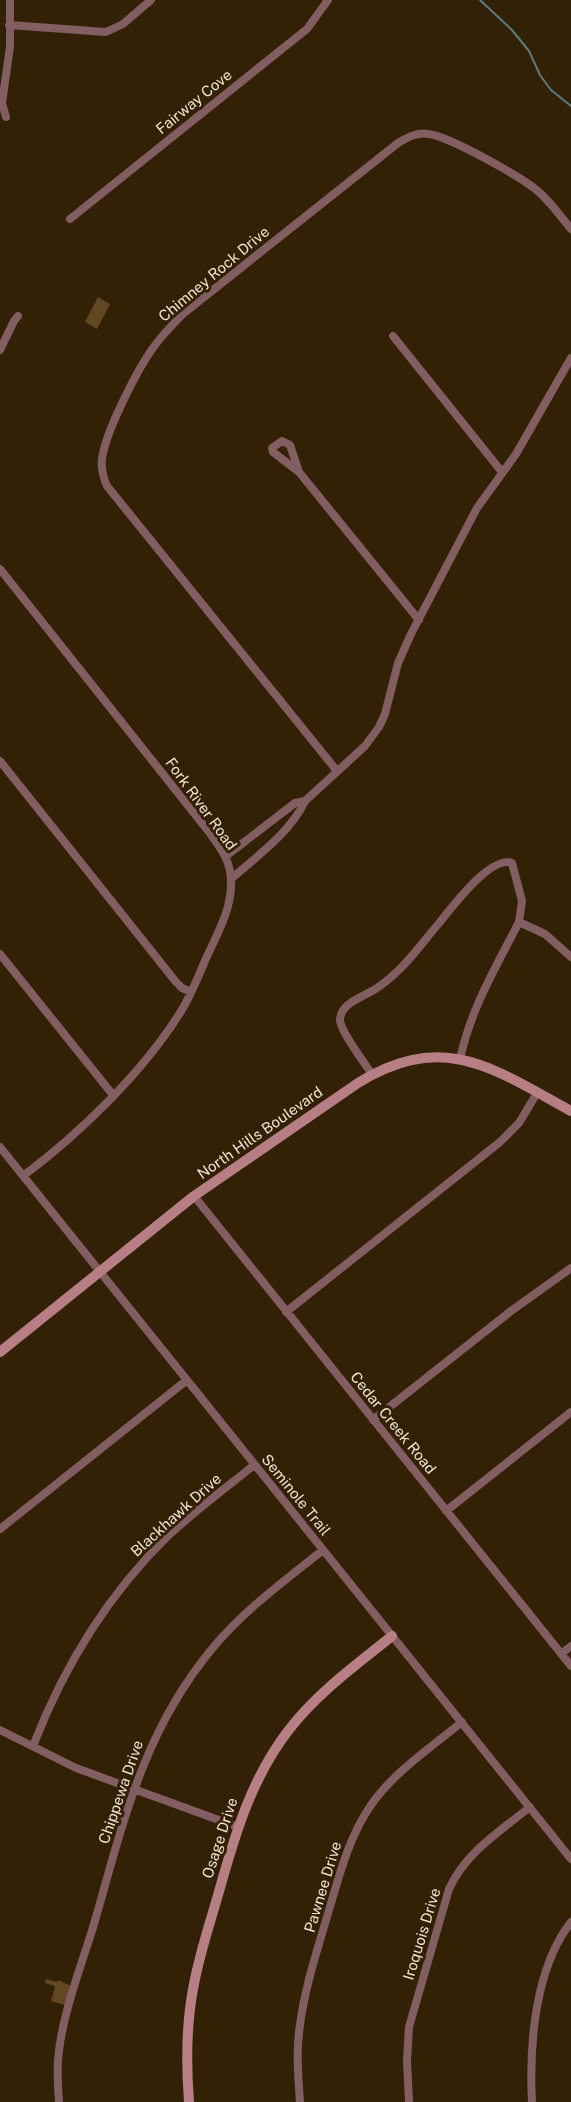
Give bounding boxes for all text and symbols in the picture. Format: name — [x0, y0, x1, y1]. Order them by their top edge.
street label: Fairway Cove — [152, 66, 235, 137]
street label: Chimney Rock Drive — [155, 222, 272, 325]
street label: Fork River Road — [162, 754, 241, 853]
street label: North Hills Boulevard — [194, 1083, 326, 1182]
street label: Cedar Creek Road — [347, 1368, 440, 1477]
street label: Seminole Trail — [259, 1451, 334, 1539]
street label: Blackhawk Drive — [127, 1470, 224, 1560]
street label: Chippewa Drive — [95, 1738, 146, 1846]
street label: Osage Drive — [198, 1795, 241, 1880]
street label: Pawnee Drive — [301, 1839, 344, 1934]
street label: Iroquois Drive — [399, 1886, 444, 1982]

